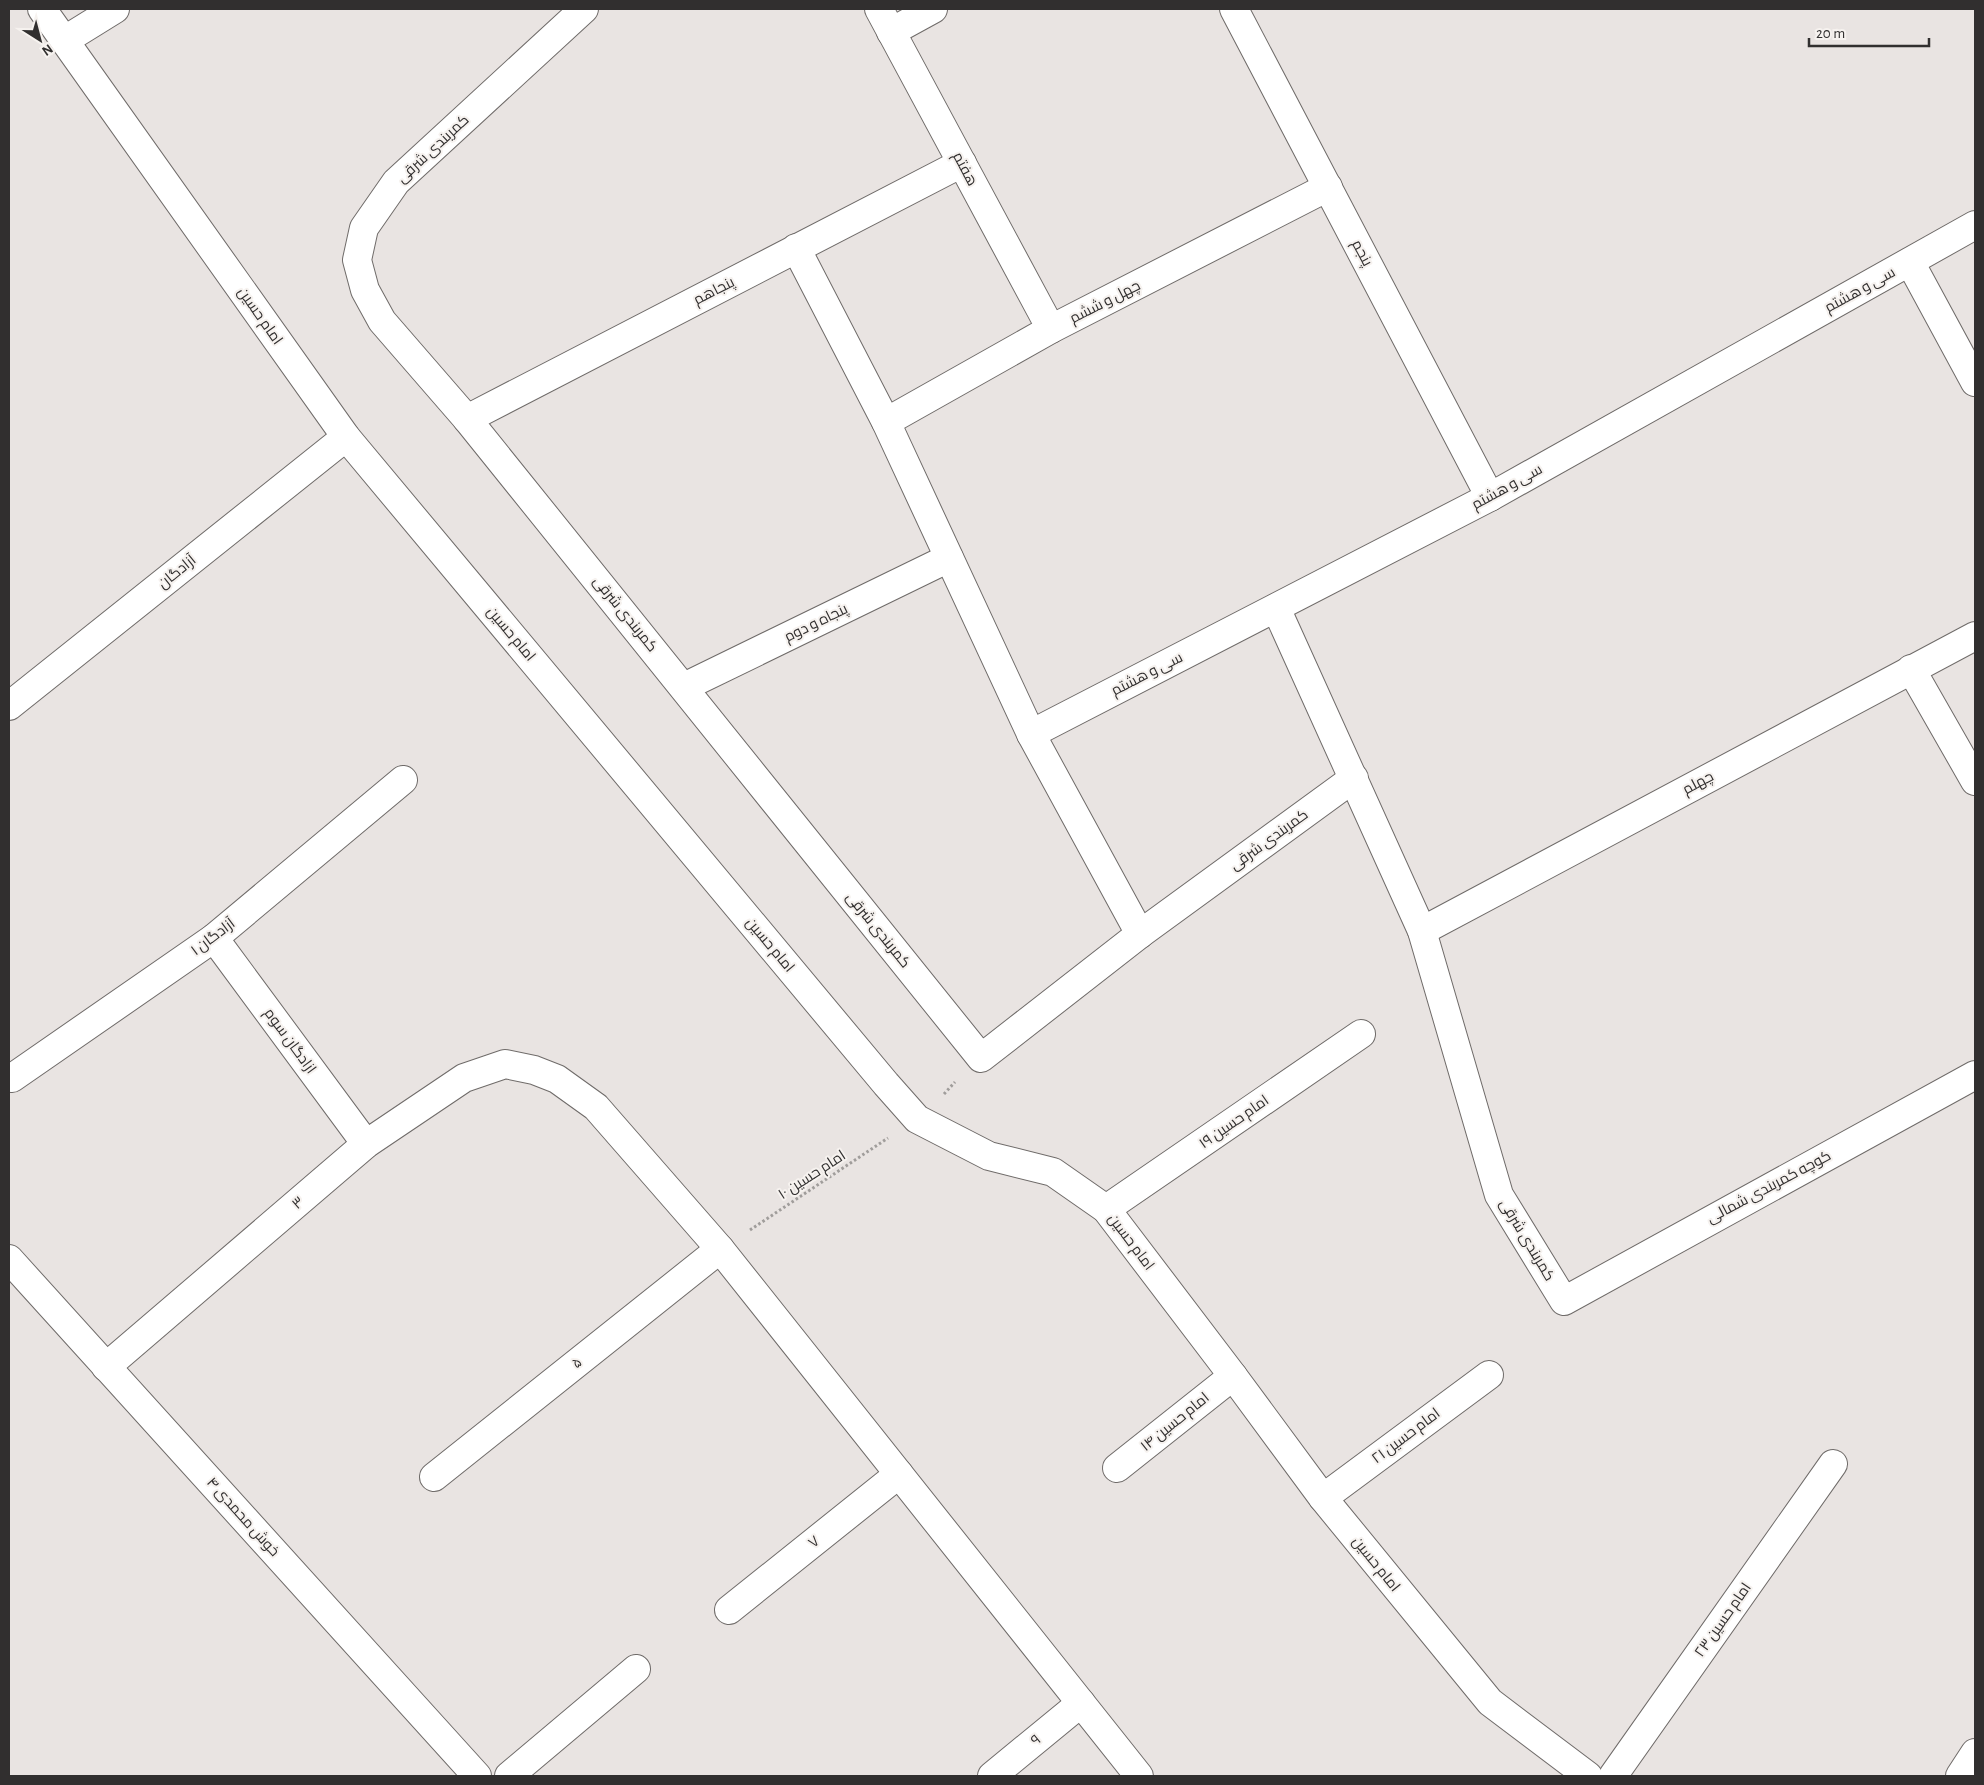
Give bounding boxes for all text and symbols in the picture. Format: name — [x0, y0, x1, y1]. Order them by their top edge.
north arrow — [15, 15, 65, 65]
scale bar — [1809, 15, 1929, 47]
text: 20 m — [1816, 26, 1845, 41]
text: N — [39, 41, 55, 58]
street label: کمربندی شرقی — [393, 111, 473, 187]
street label: هفتم — [948, 150, 980, 189]
street label: پنجم — [1347, 237, 1375, 270]
street label: سی و هشتم — [1822, 264, 1899, 317]
street label: پنجاهم — [691, 274, 738, 309]
street label: چهل و ششم — [1067, 277, 1144, 328]
street label: امام حسین — [233, 285, 285, 349]
street label: سی و هشتم — [1469, 461, 1546, 514]
street label: آزادگان — [155, 552, 200, 593]
street label: کمربندی شرقی — [589, 573, 661, 656]
street label: پنجاه و دوم — [782, 601, 851, 647]
street label: امام حسین — [482, 604, 538, 665]
street label: سی و هشتم — [1108, 649, 1186, 700]
street label: چهلم — [1680, 769, 1717, 799]
street label: کمربندی شرقی — [1227, 806, 1312, 875]
street label: کمربندی شرقی — [842, 889, 914, 972]
street label: آزادگان ۱ — [188, 915, 239, 960]
street label: امام حسین — [741, 915, 797, 976]
street label: ازادگان سوم — [260, 1006, 319, 1078]
street label: امام حسین ۱۹ — [1197, 1093, 1273, 1153]
street label: کوچه کمربندی شمالی — [1704, 1147, 1834, 1228]
street label: امام حسین ۱۰ — [776, 1148, 849, 1204]
street label: ۳ — [289, 1194, 307, 1212]
street label: کمربندی شرقی — [1495, 1196, 1558, 1284]
street label: امام حسین — [1104, 1211, 1157, 1274]
street label: ۵ — [569, 1355, 585, 1371]
street label: امام حسین ۱۴ — [1138, 1390, 1213, 1456]
street label: امام حسین ۲۱ — [1369, 1406, 1444, 1468]
street label: خوش محمدی ۴ — [202, 1474, 283, 1561]
street label: ۷ — [806, 1533, 822, 1551]
street label: امام حسین — [1348, 1534, 1403, 1596]
street label: امام حسین ۲۳ — [1692, 1580, 1756, 1661]
street label: ۹ — [1028, 1732, 1044, 1748]

